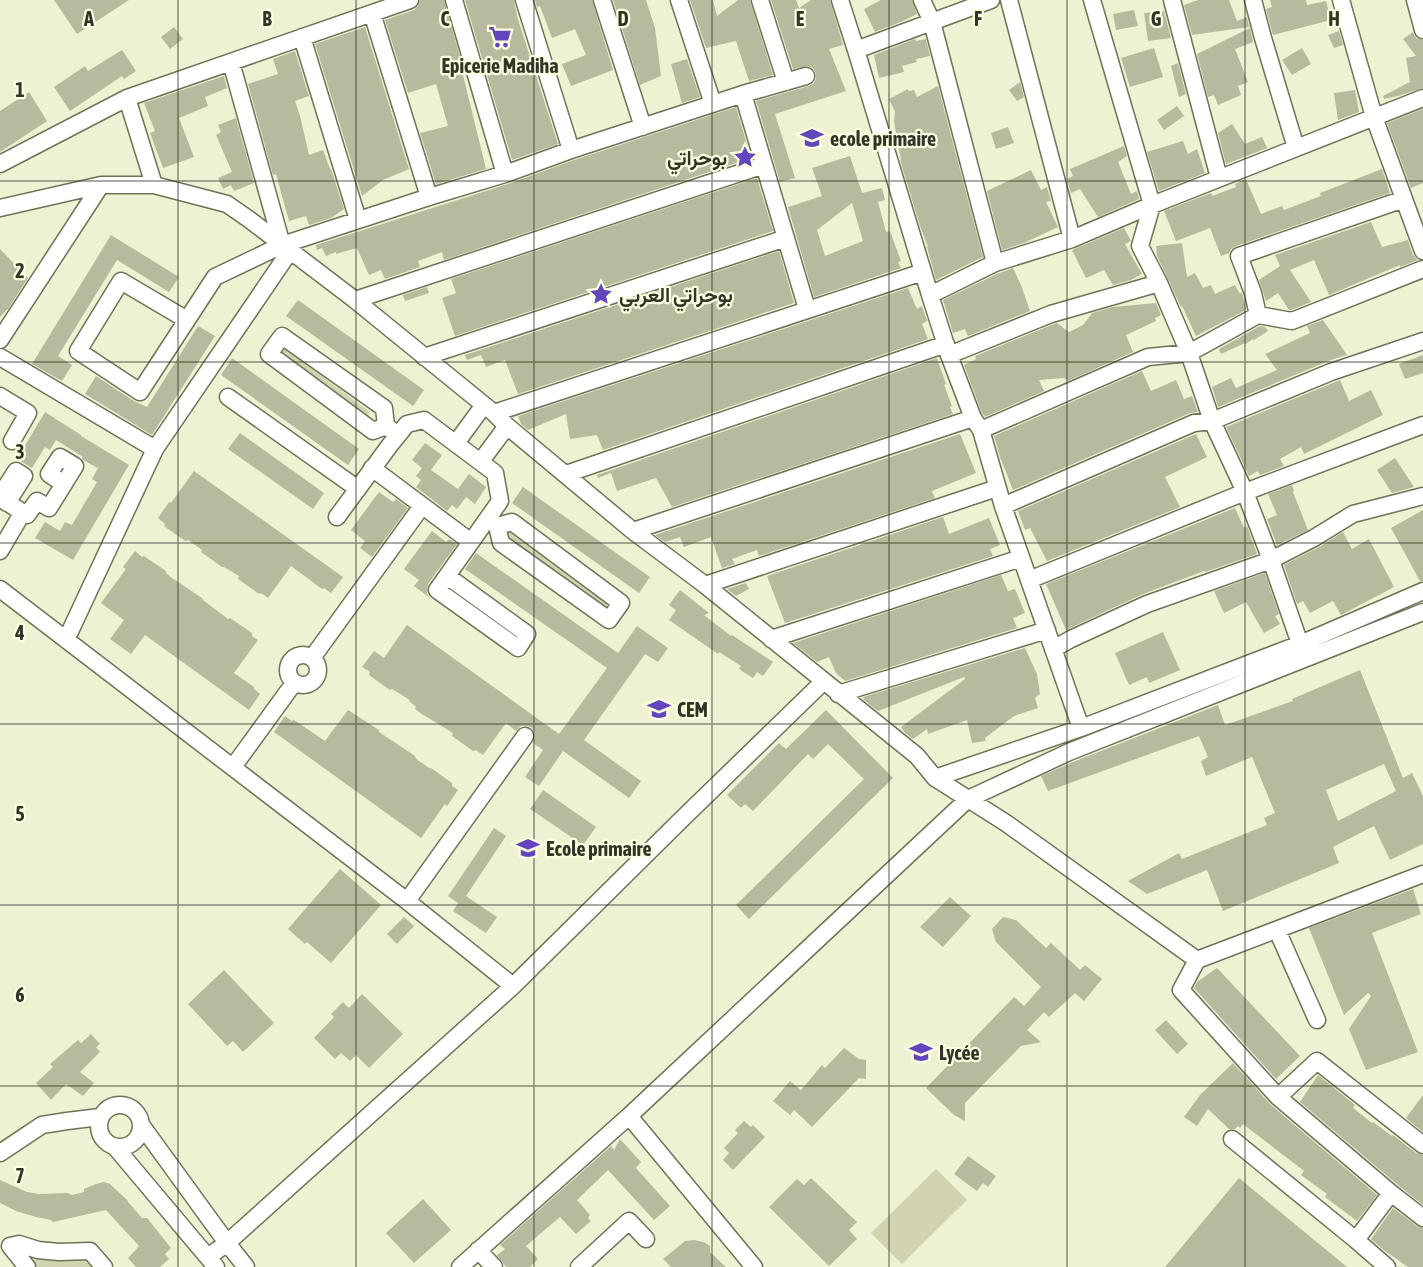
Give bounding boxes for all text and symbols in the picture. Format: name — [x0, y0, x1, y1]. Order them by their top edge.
text: A — [83, 7, 94, 30]
text: B — [262, 7, 272, 30]
text: C — [441, 7, 450, 30]
text: D — [617, 7, 629, 30]
text: E — [796, 7, 805, 30]
text: F — [974, 7, 982, 30]
text: G — [1151, 7, 1162, 30]
text: H — [1328, 7, 1340, 30]
supermarket icon: Epicerie Madiha — [487, 24, 513, 50]
place label: Epicerie Madiha — [441, 54, 559, 77]
text: 1 — [15, 78, 25, 101]
school or university icon: ecole primaire — [799, 125, 825, 151]
place label: ecole primaire — [830, 127, 936, 150]
place icon: بوحراتي — [732, 144, 758, 170]
place label: بوحراتي — [667, 146, 727, 175]
text: 2 — [15, 259, 25, 282]
place icon: بوحراتي العربي — [588, 281, 614, 307]
place label: بوحراتي العربي — [619, 283, 733, 312]
text: 3 — [15, 440, 25, 463]
text: 4 — [14, 621, 25, 644]
school or university icon: CEM — [646, 696, 672, 722]
place label: CEM — [677, 698, 708, 721]
text: 5 — [15, 802, 25, 825]
school or university icon: Ecole primaire — [515, 835, 541, 861]
place label: Ecole primaire — [546, 837, 652, 860]
text: 6 — [15, 983, 25, 1006]
school or university icon: Lycée — [908, 1039, 934, 1065]
place label: Lycée — [939, 1041, 980, 1064]
text: 7 — [15, 1164, 25, 1187]

